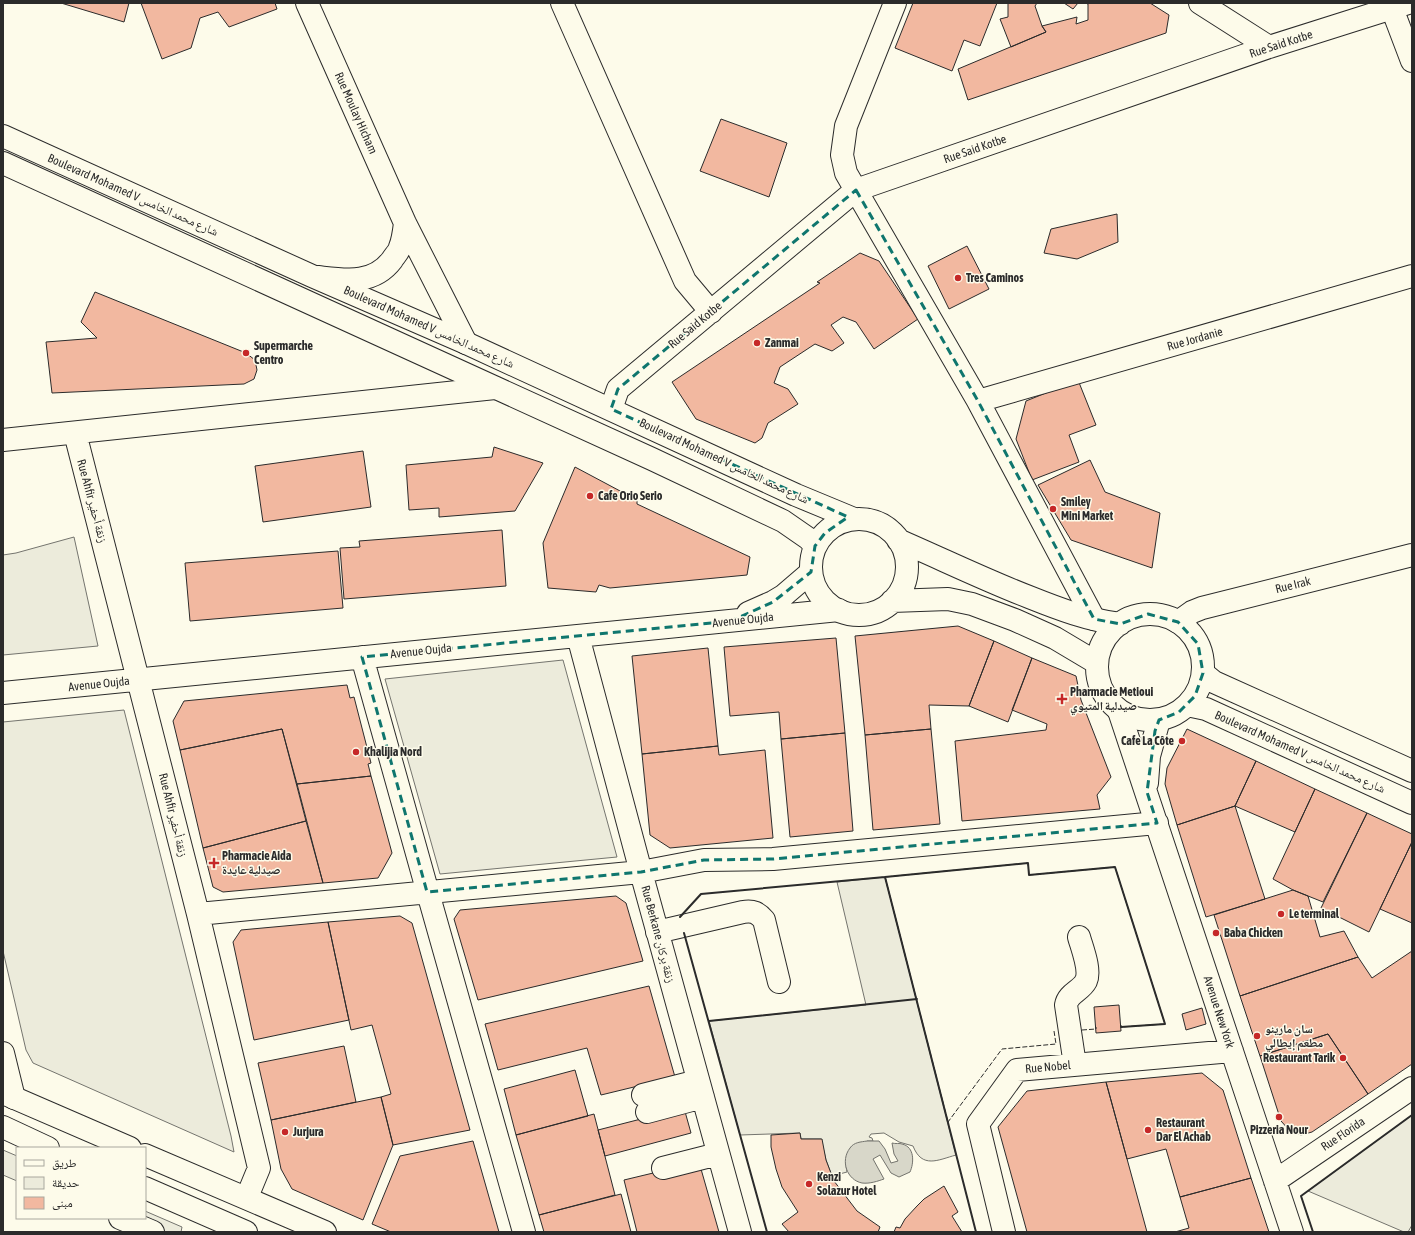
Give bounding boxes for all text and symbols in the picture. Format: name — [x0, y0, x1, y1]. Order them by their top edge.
street label: Rue Said Kotbe — [1248, 27, 1314, 61]
street label: Rue Moulay Hicham — [332, 70, 380, 156]
street label: Rue Said Kotbe — [942, 132, 1008, 166]
street label: Boulevard Mohamed V شارع محمد الخامس — [45, 151, 220, 240]
place label: Tres Caminos — [966, 271, 1024, 285]
marker: Tres Caminos — [953, 273, 963, 283]
street label: Boulevard Mohamed V شارع محمد الخامس — [341, 283, 516, 372]
street label: Rue Said Kotbe — [665, 299, 725, 351]
street label: Rue Jordanie — [1166, 324, 1224, 354]
place label: Zanmai — [765, 336, 799, 350]
marker: Zanmai — [752, 338, 762, 348]
place label: Supermarche Centro — [254, 339, 314, 367]
marker: Supermarche Centro — [241, 348, 251, 358]
street label: Boulevard Mohamed V شارع محمد الخامس — [637, 416, 811, 507]
street label: Rue Ahfir زنقة أحفير — [74, 458, 110, 545]
place label: Cafe Orio Serio — [598, 489, 663, 503]
marker: Cafe Orio Serio — [585, 491, 595, 501]
place label: Smiley Mini Market — [1061, 495, 1114, 523]
marker: Smiley Mini Market — [1048, 504, 1058, 514]
street label: Rue Irak — [1274, 574, 1313, 596]
street label: Avenue Oujda — [712, 610, 774, 630]
street label: Avenue Oujda — [390, 641, 452, 661]
street label: Avenue Oujda — [68, 674, 130, 694]
place label: Pharmacie Metioui صيدلية المتيوي — [1070, 685, 1153, 716]
marker: Pharmacie Metioui صيدلية المتيوي — [1057, 694, 1067, 704]
street label: Boulevard Mohamed V شارع محمد الخامس — [1212, 708, 1387, 797]
place label: Cafe La Côte — [1121, 734, 1175, 748]
marker: Cafe La Côte — [1177, 736, 1187, 746]
place label: Khalijia Nord — [364, 745, 422, 759]
marker: Khalijia Nord — [351, 747, 361, 757]
street label: Rue Ahfir زنقة أحفير — [156, 772, 190, 859]
place label: Pharmacie Aida صيدلية عايدة — [222, 849, 292, 877]
marker: Pharmacie Aida صيدلية عايدة — [209, 858, 219, 868]
street label: Rue Berkane زنقة بركان — [638, 884, 678, 985]
place label: Le terminal — [1289, 907, 1340, 921]
marker: Le terminal — [1276, 909, 1286, 919]
place label: Baba Chicken — [1224, 926, 1283, 940]
marker: Baba Chicken — [1211, 928, 1221, 938]
street label: Avenue New York — [1201, 974, 1237, 1051]
place label: سان مارينو مطعم إيطالي — [1265, 1022, 1323, 1053]
marker: سان مارينو مطعم إيطالي — [1252, 1031, 1262, 1041]
place label: Restaurant Tarik — [1263, 1051, 1336, 1065]
marker: Restaurant Tarik — [1338, 1053, 1348, 1063]
street label: Rue Nobel — [1025, 1058, 1072, 1076]
marker: Pizzeria Nour — [1274, 1112, 1284, 1122]
street label: Rue Florida — [1318, 1114, 1368, 1154]
place label: Restaurant Dar El Achab — [1156, 1116, 1211, 1144]
place label: Pizzeria Nour — [1250, 1123, 1308, 1137]
place label: Jurjura — [292, 1125, 324, 1139]
marker: Restaurant Dar El Achab — [1143, 1125, 1153, 1135]
marker: Jurjura — [280, 1127, 290, 1137]
legend — [16, 1147, 146, 1219]
text: طريق — [52, 1156, 77, 1170]
place label: Kenzi Solazur Hotel — [817, 1170, 877, 1198]
text: حديقة — [52, 1176, 80, 1190]
marker: Kenzi Solazur Hotel — [804, 1179, 814, 1189]
text: مبنى — [52, 1196, 73, 1210]

